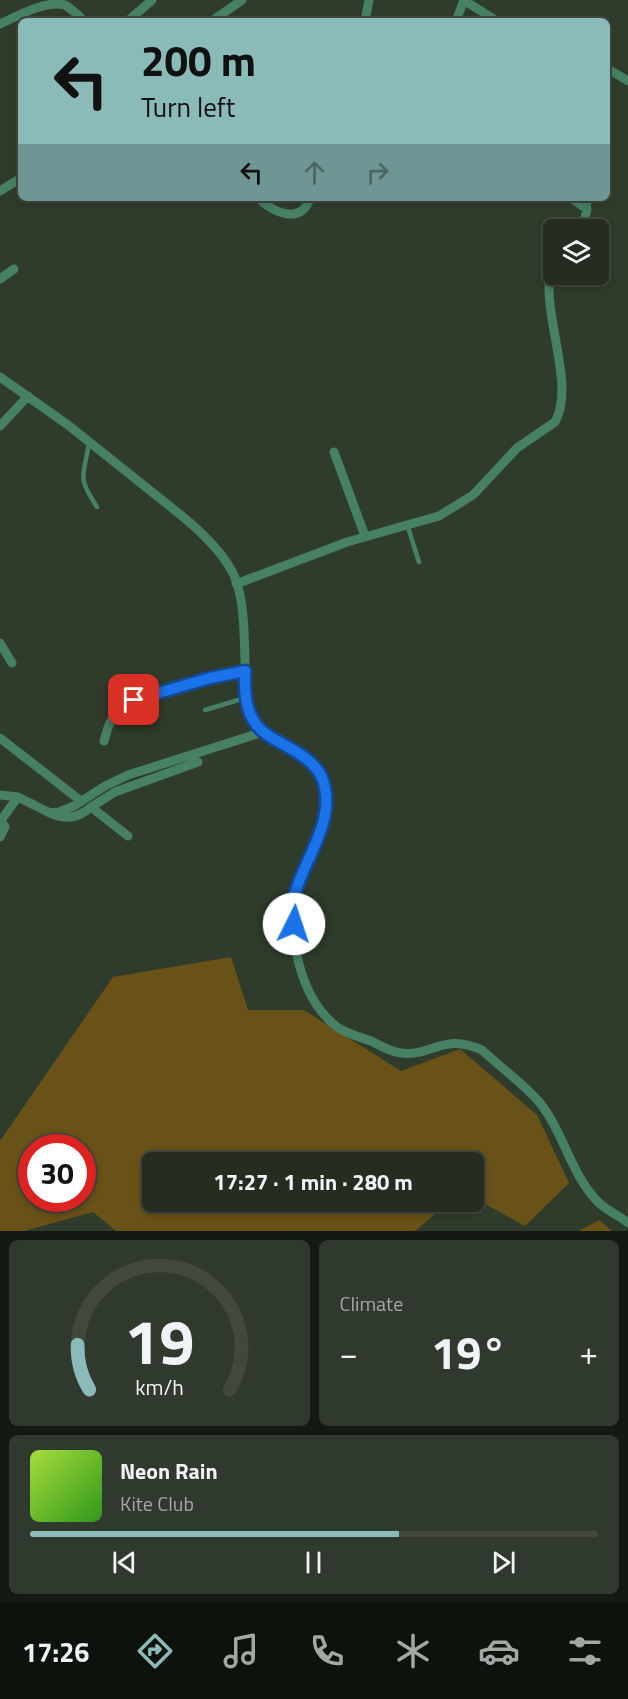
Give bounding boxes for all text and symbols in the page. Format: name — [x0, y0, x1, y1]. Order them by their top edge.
text: 200 m — [141, 28, 256, 92]
icon: left — [42, 42, 120, 120]
text: Turn left — [141, 86, 235, 127]
icon: left — [235, 156, 268, 189]
icon: ahead — [298, 156, 331, 189]
icon: right — [361, 156, 394, 189]
map controls — [543, 219, 609, 285]
button: layers — [543, 219, 609, 285]
pin — [108, 674, 159, 725]
icon: arrive — [117, 683, 150, 716]
position arrow — [262, 892, 326, 956]
speed limit sign: 30 — [18, 1134, 96, 1212]
text: 17:27 · 1 min · 280 m — [213, 1165, 413, 1199]
text: Climate — [340, 1288, 403, 1319]
text: 19 — [124, 1293, 194, 1388]
text: 19° — [431, 1318, 507, 1386]
text: − — [340, 1328, 358, 1378]
text: + — [580, 1328, 598, 1378]
text: km/h — [135, 1371, 184, 1403]
text: Neon Rain — [120, 1454, 218, 1488]
text: Kite Club — [120, 1488, 194, 1519]
icon: previous — [108, 1546, 141, 1579]
icon: pause — [297, 1546, 330, 1579]
icon: next — [487, 1546, 520, 1579]
icon: directions — [134, 1630, 176, 1672]
icon: music — [220, 1630, 262, 1672]
icon: phone — [306, 1630, 348, 1672]
icon: climate — [392, 1630, 434, 1672]
icon: car — [478, 1630, 520, 1672]
icon: filters — [564, 1630, 606, 1672]
text: 17:26 — [22, 1631, 89, 1672]

